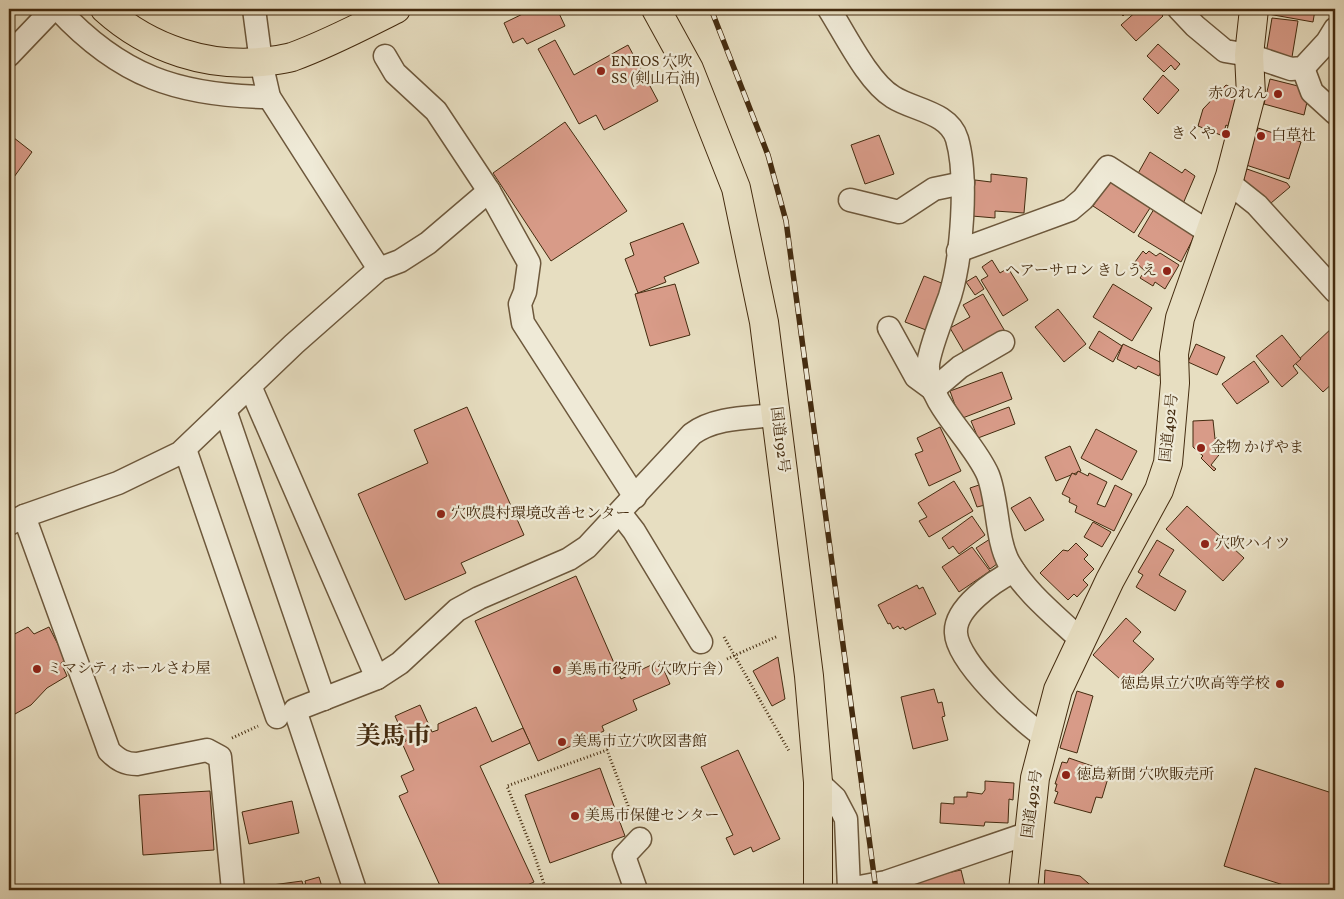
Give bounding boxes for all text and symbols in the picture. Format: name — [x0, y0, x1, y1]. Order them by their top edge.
place label: ENEOS 穴吹 SS (剣山石油) — [611, 52, 699, 90]
marker: ENEOS 穴吹 SS (剣山石油) — [595, 65, 607, 77]
place label: 赤のれん — [1208, 84, 1268, 105]
marker: 赤のれん — [1272, 88, 1284, 100]
place label: きくや — [1171, 124, 1216, 145]
place label: 白草社 — [1271, 126, 1316, 147]
marker: きくや — [1220, 128, 1232, 140]
marker: 白草社 — [1255, 130, 1267, 142]
place label: ヘアーサロン きしうえ — [1005, 261, 1157, 282]
marker: ヘアーサロン きしうえ — [1161, 265, 1173, 277]
street label: 国道492号 — [1156, 392, 1184, 464]
street label: 国道192号 — [765, 406, 793, 474]
place label: 金物 かげやま — [1211, 438, 1304, 459]
marker: 金物 かげやま — [1195, 442, 1207, 454]
place label: 穴吹農村環境改善センター — [451, 504, 630, 525]
marker: 穴吹農村環境改善センター — [435, 508, 447, 520]
place label: 穴吹ハイツ — [1215, 534, 1290, 555]
marker: 穴吹ハイツ — [1199, 538, 1211, 550]
place label: ミマシティホールさわ屋 — [47, 659, 211, 680]
place label: 美馬市役所（穴吹庁舎） — [567, 660, 732, 681]
marker: ミマシティホールさわ屋 — [31, 663, 43, 675]
marker: 美馬市役所（穴吹庁舎） — [551, 664, 563, 676]
place label: 徳島県立穴吹高等学校 — [1120, 674, 1270, 695]
marker: 徳島県立穴吹高等学校 — [1274, 678, 1286, 690]
district label: 美馬市 — [355, 720, 431, 755]
place label: 美馬市立穴吹図書館 — [572, 732, 707, 753]
marker: 美馬市立穴吹図書館 — [556, 736, 568, 748]
place label: 徳島新聞 穴吹販売所 — [1076, 765, 1214, 786]
street label: 国道492号 — [1018, 768, 1048, 840]
marker: 徳島新聞 穴吹販売所 — [1060, 769, 1072, 781]
place label: 美馬市保健センター — [585, 806, 719, 827]
marker: 美馬市保健センター — [569, 810, 581, 822]

